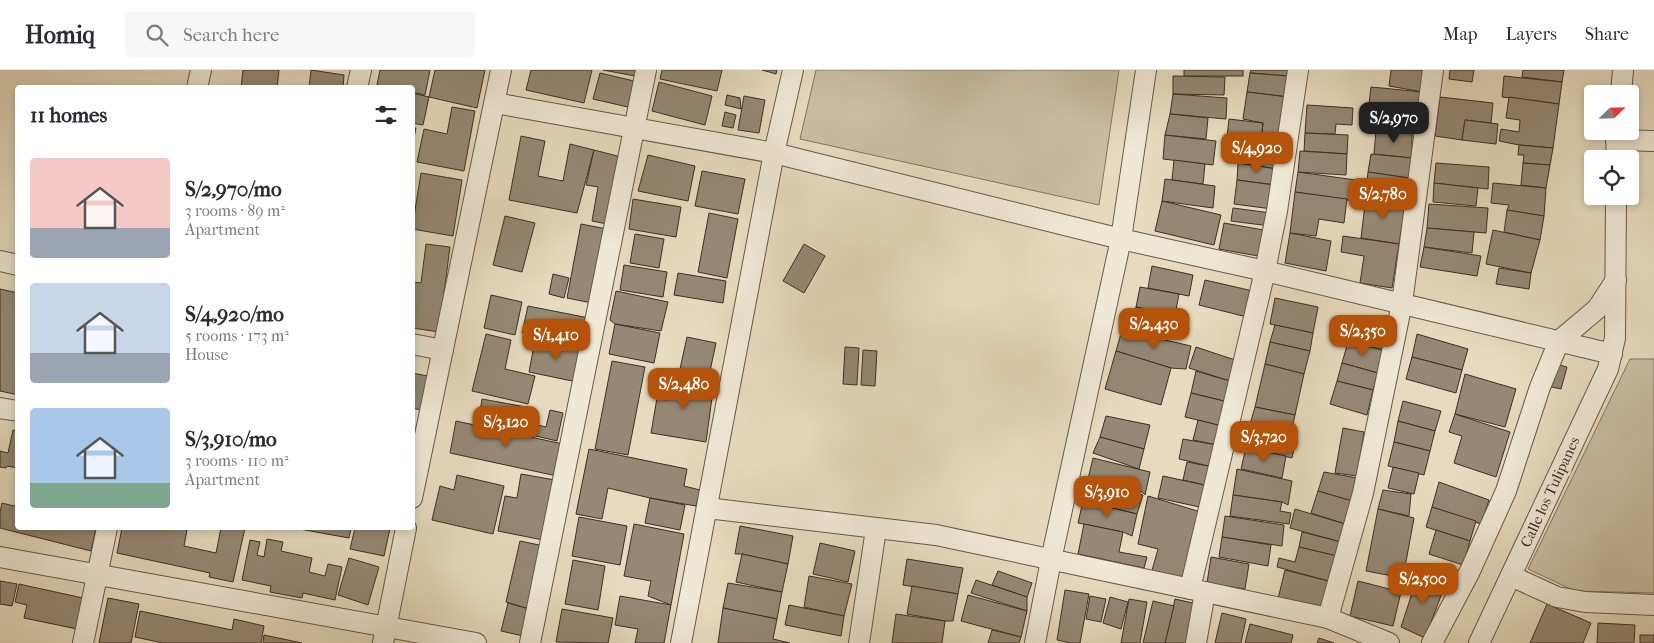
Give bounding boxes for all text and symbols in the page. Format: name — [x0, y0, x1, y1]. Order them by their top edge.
search box — [125, 12, 475, 57]
text: Homiq — [25, 21, 95, 49]
icon: search — [143, 21, 171, 49]
text: Search here — [183, 24, 279, 46]
text: Map — [1443, 24, 1477, 45]
text: Layers — [1505, 24, 1557, 45]
text: Share — [1585, 24, 1629, 45]
north arrow — [1584, 85, 1639, 140]
map controls — [1584, 85, 1639, 205]
icon: filters — [372, 101, 400, 129]
pin: S/2,970 — [1348, 102, 1440, 144]
text: 11 homes — [30, 103, 107, 127]
text: S/2,970 — [1370, 108, 1418, 127]
pin: S/4,920 — [1211, 132, 1303, 174]
text: S/4,920 — [1232, 138, 1282, 157]
button: locate — [1584, 150, 1639, 205]
text: S/2,970/mo — [185, 177, 282, 201]
icon: home — [70, 178, 130, 238]
pin: S/2,780 — [1337, 178, 1429, 220]
text: S/2,780 — [1359, 184, 1407, 203]
text: 3 rooms · 89 m² — [185, 201, 285, 220]
text: Apartment — [185, 220, 260, 239]
text: S/4,920/mo — [185, 302, 284, 326]
icon: home — [70, 303, 130, 363]
pin: S/2,430 — [1108, 308, 1200, 350]
text: S/2,430 — [1130, 314, 1178, 333]
pin: S/2,350 — [1317, 314, 1409, 357]
pin: S/1,410 — [510, 318, 602, 361]
text: S/2,350 — [1340, 321, 1386, 340]
text: S/1,410 — [533, 325, 579, 344]
text: 5 rooms · 173 m² — [185, 326, 289, 345]
text: House — [185, 345, 228, 364]
pin: S/2,480 — [638, 368, 730, 410]
text: S/2,480 — [659, 374, 709, 393]
pin: S/3,120 — [460, 406, 552, 448]
text: S/3,120 — [484, 412, 528, 431]
pin: S/3,720 — [1218, 420, 1310, 463]
text: S/3,910/mo — [185, 427, 277, 451]
text: S/3,720 — [1241, 427, 1287, 446]
icon: home — [70, 428, 130, 488]
street label: Calle los Tulipanes — [1517, 434, 1584, 550]
text: 3 rooms · 110 m² — [185, 451, 289, 470]
text: Apartment — [185, 470, 260, 489]
pin: S/3,910 — [1061, 476, 1153, 518]
text: S/3,910 — [1085, 482, 1129, 501]
pin: S/2,500 — [1377, 562, 1469, 605]
text: S/2,500 — [1399, 569, 1447, 588]

